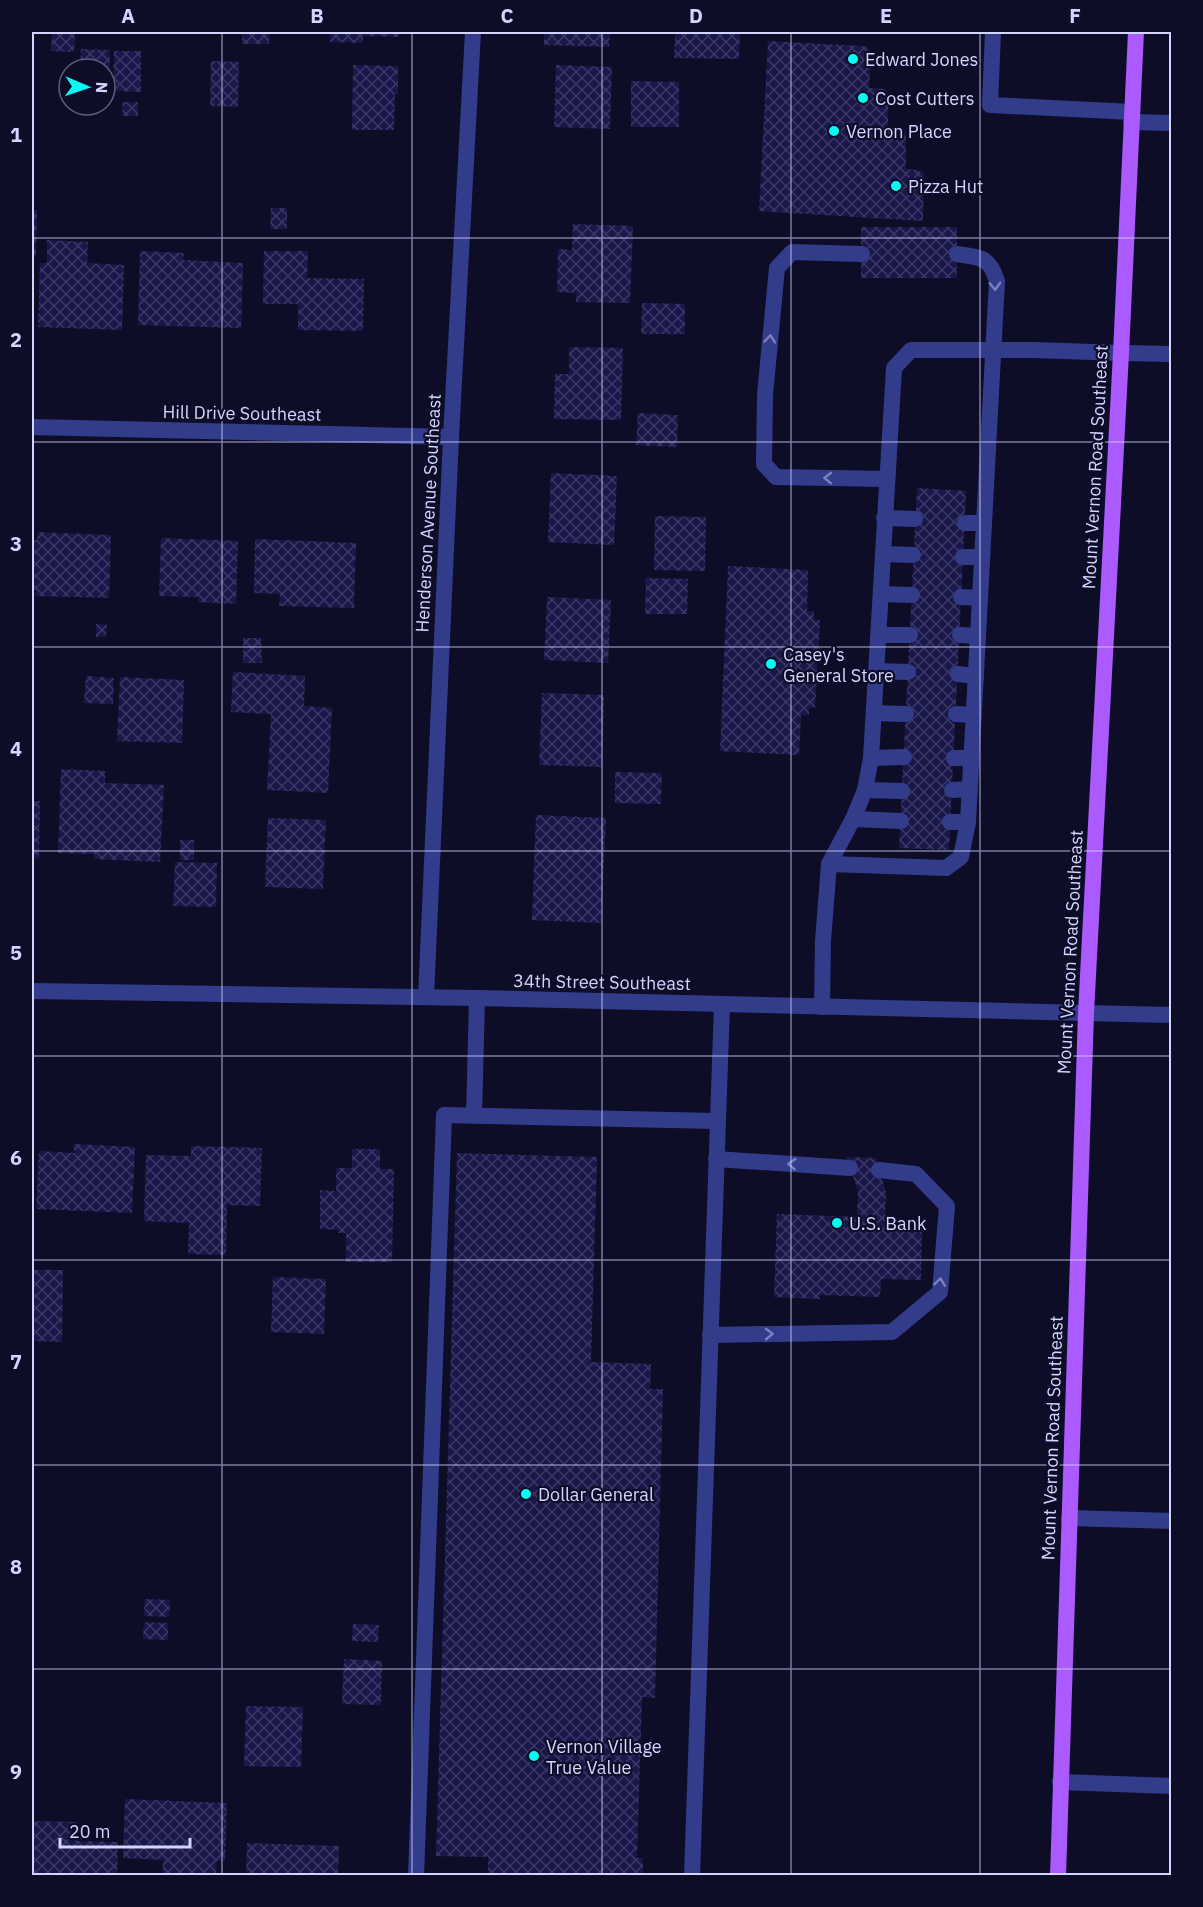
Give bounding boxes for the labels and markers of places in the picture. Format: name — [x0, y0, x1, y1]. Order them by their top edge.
place label: Edward Jones — [865, 48, 978, 71]
marker: Edward Jones — [846, 52, 860, 66]
place label: Cost Cutters — [875, 87, 975, 110]
marker: Cost Cutters — [856, 91, 870, 105]
place label: Vernon Place — [846, 120, 952, 143]
marker: Vernon Place — [827, 124, 841, 138]
place label: Pizza Hut — [908, 175, 983, 198]
marker: Pizza Hut — [889, 179, 903, 193]
place label: Casey's General Store — [783, 643, 894, 687]
marker: Casey's General Store — [764, 657, 778, 671]
place label: U.S. Bank — [849, 1212, 927, 1235]
marker: U.S. Bank — [830, 1216, 844, 1230]
place label: Dollar General — [538, 1483, 654, 1506]
marker: Dollar General — [519, 1487, 533, 1501]
place label: Vernon Village True Value — [546, 1735, 662, 1779]
marker: Vernon Village True Value — [527, 1749, 541, 1763]

